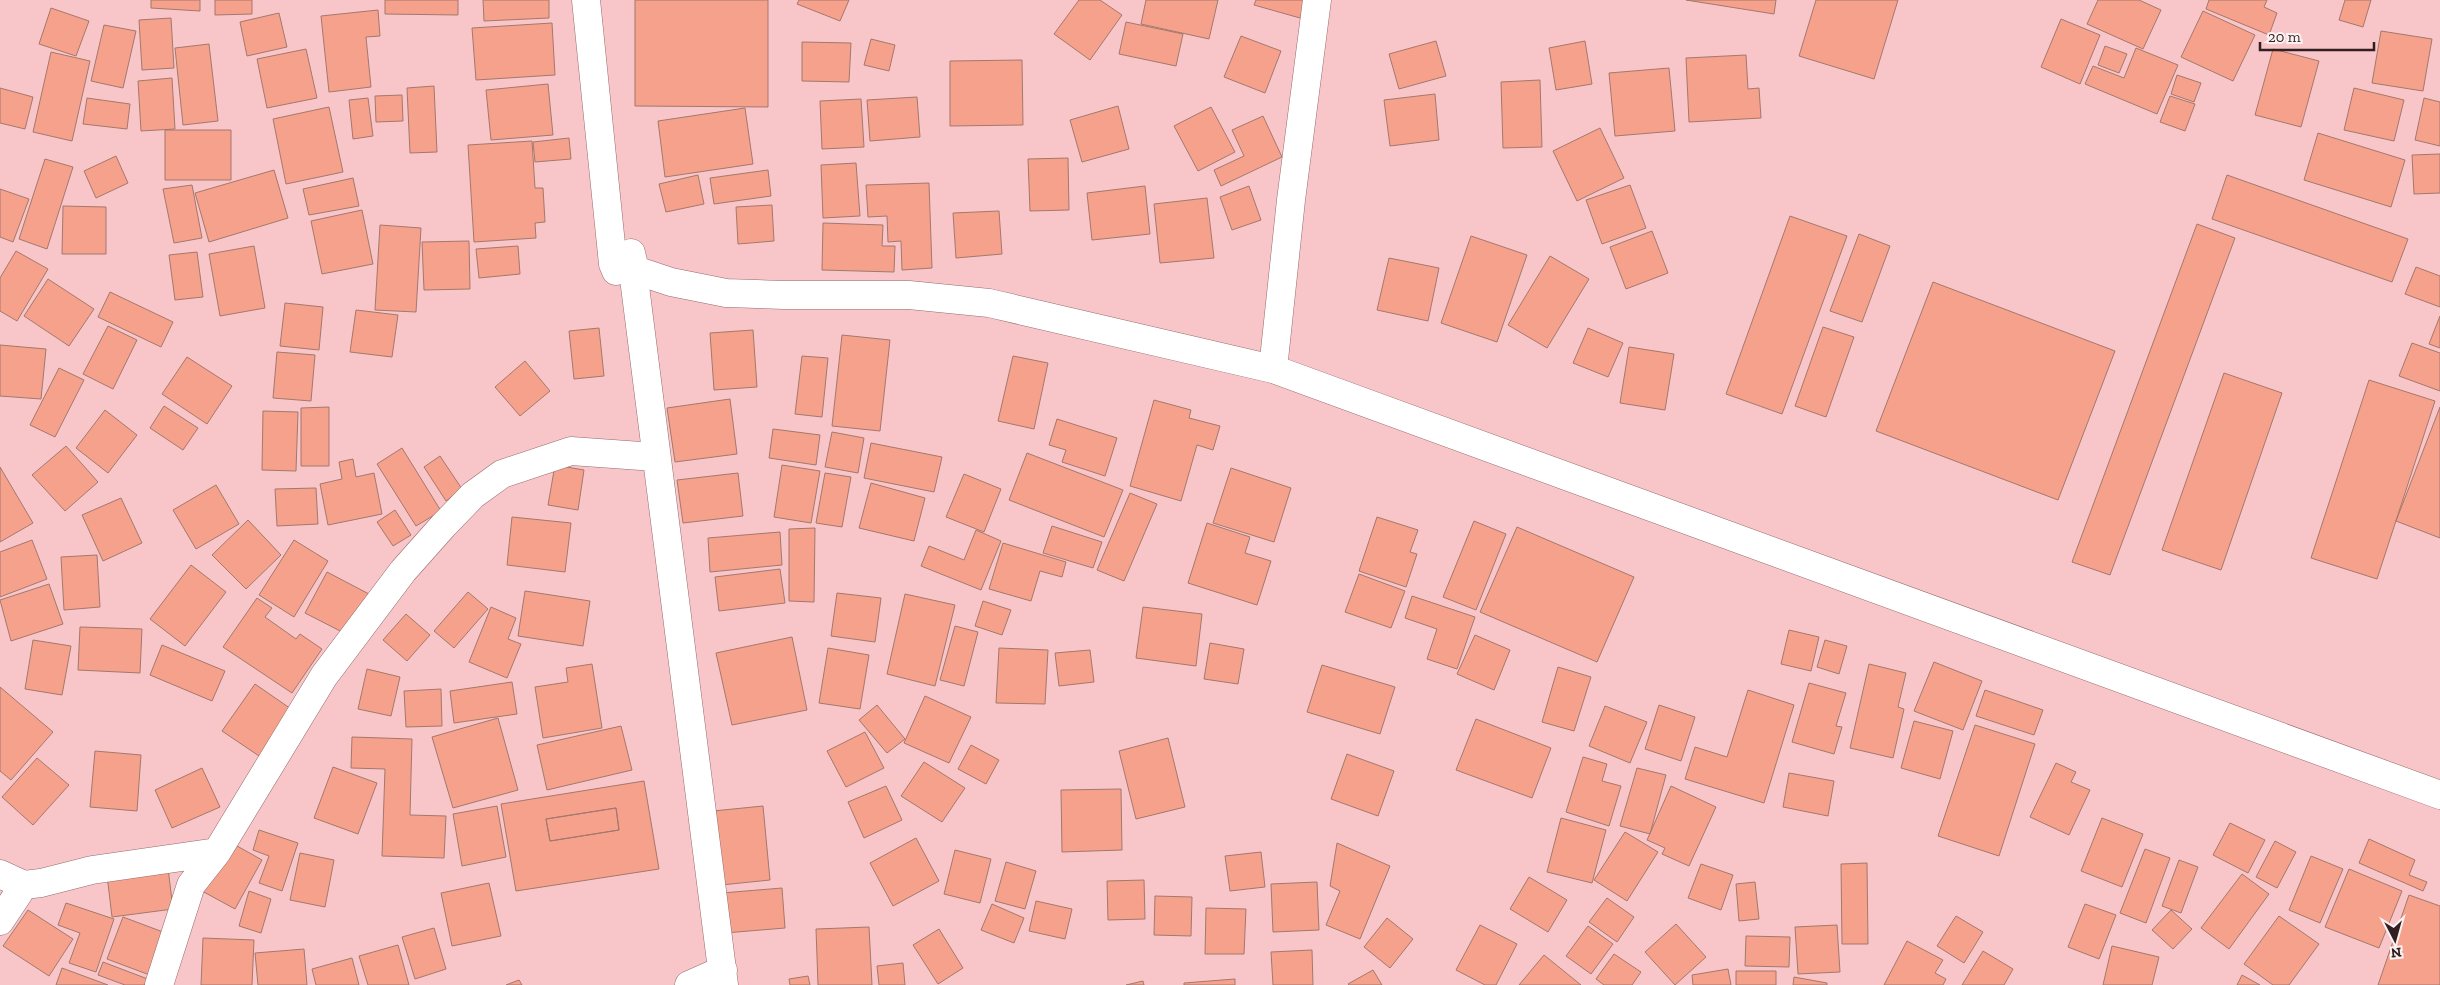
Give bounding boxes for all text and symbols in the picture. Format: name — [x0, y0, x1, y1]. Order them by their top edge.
scale bar — [2260, 20, 2374, 52]
text: 20 m — [2268, 28, 2301, 46]
north arrow — [2370, 915, 2420, 965]
text: N — [2390, 943, 2402, 961]

